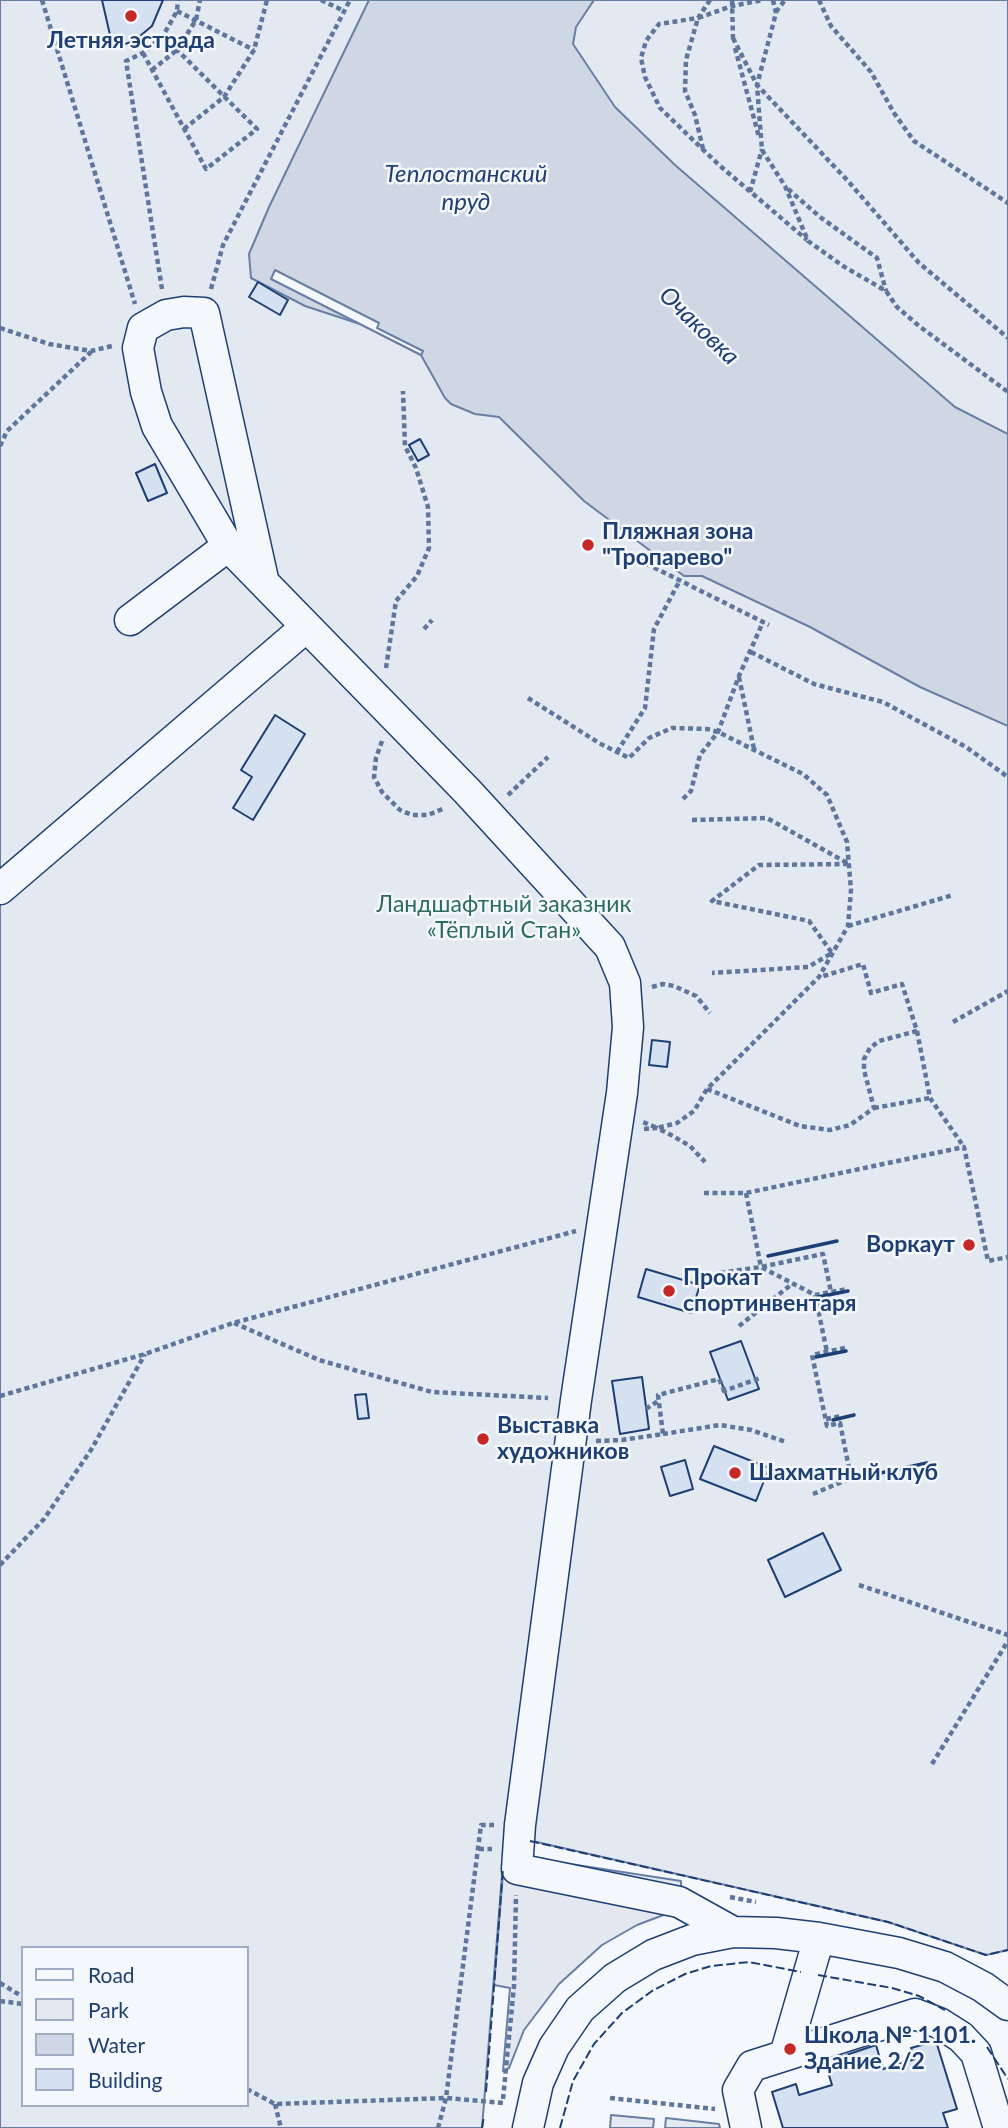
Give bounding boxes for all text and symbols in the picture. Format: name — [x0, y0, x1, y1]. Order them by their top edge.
marker: Летняя эстрада — [123, 8, 139, 24]
place label: Летняя эстрада — [47, 27, 215, 55]
water label: Теплостанский пруд — [385, 160, 547, 216]
water label: Очаковка — [653, 281, 745, 371]
place label: Пляжная зона "Тропарево" — [602, 518, 754, 572]
marker: Пляжная зона "Тропарево" — [580, 537, 596, 553]
park label: Ландшафтный заказник «Тёплый Стан» — [377, 891, 631, 945]
place label: Воркаут — [866, 1231, 955, 1259]
marker: Воркаут — [961, 1237, 977, 1253]
place label: Прокат спортинвентаря — [683, 1264, 856, 1318]
marker: Прокат спортинвентаря — [661, 1283, 677, 1299]
place label: Выставка художников — [497, 1412, 629, 1466]
marker: Выставка художников — [475, 1431, 491, 1447]
place label: Шахматный клуб — [749, 1459, 938, 1487]
marker: Шахматный клуб — [727, 1465, 743, 1481]
legend — [21, 1946, 248, 2107]
text: Road — [88, 1962, 135, 1987]
text: Park — [88, 1997, 129, 2022]
place label: Школа № 1101. Здание 2/2 — [804, 2022, 976, 2076]
text: Water — [88, 2032, 145, 2057]
marker: Школа № 1101. Здание 2/2 — [782, 2041, 798, 2057]
text: Building — [88, 2067, 163, 2092]

